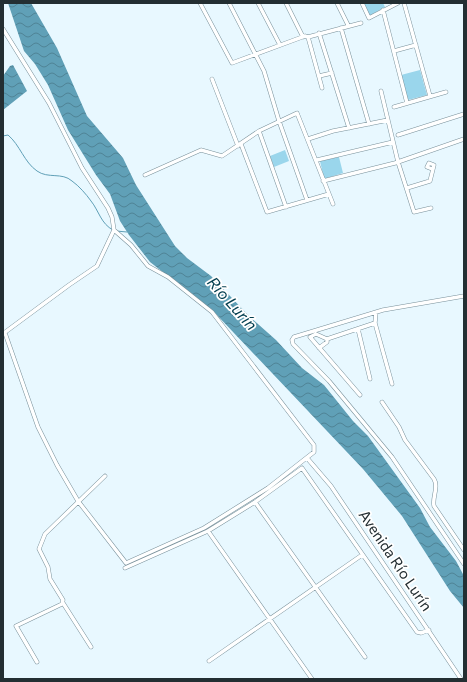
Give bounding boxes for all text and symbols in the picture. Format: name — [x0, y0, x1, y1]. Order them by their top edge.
water label: Río Lurín — [204, 272, 262, 334]
street label: Avenida Río Lurín — [356, 506, 436, 614]

